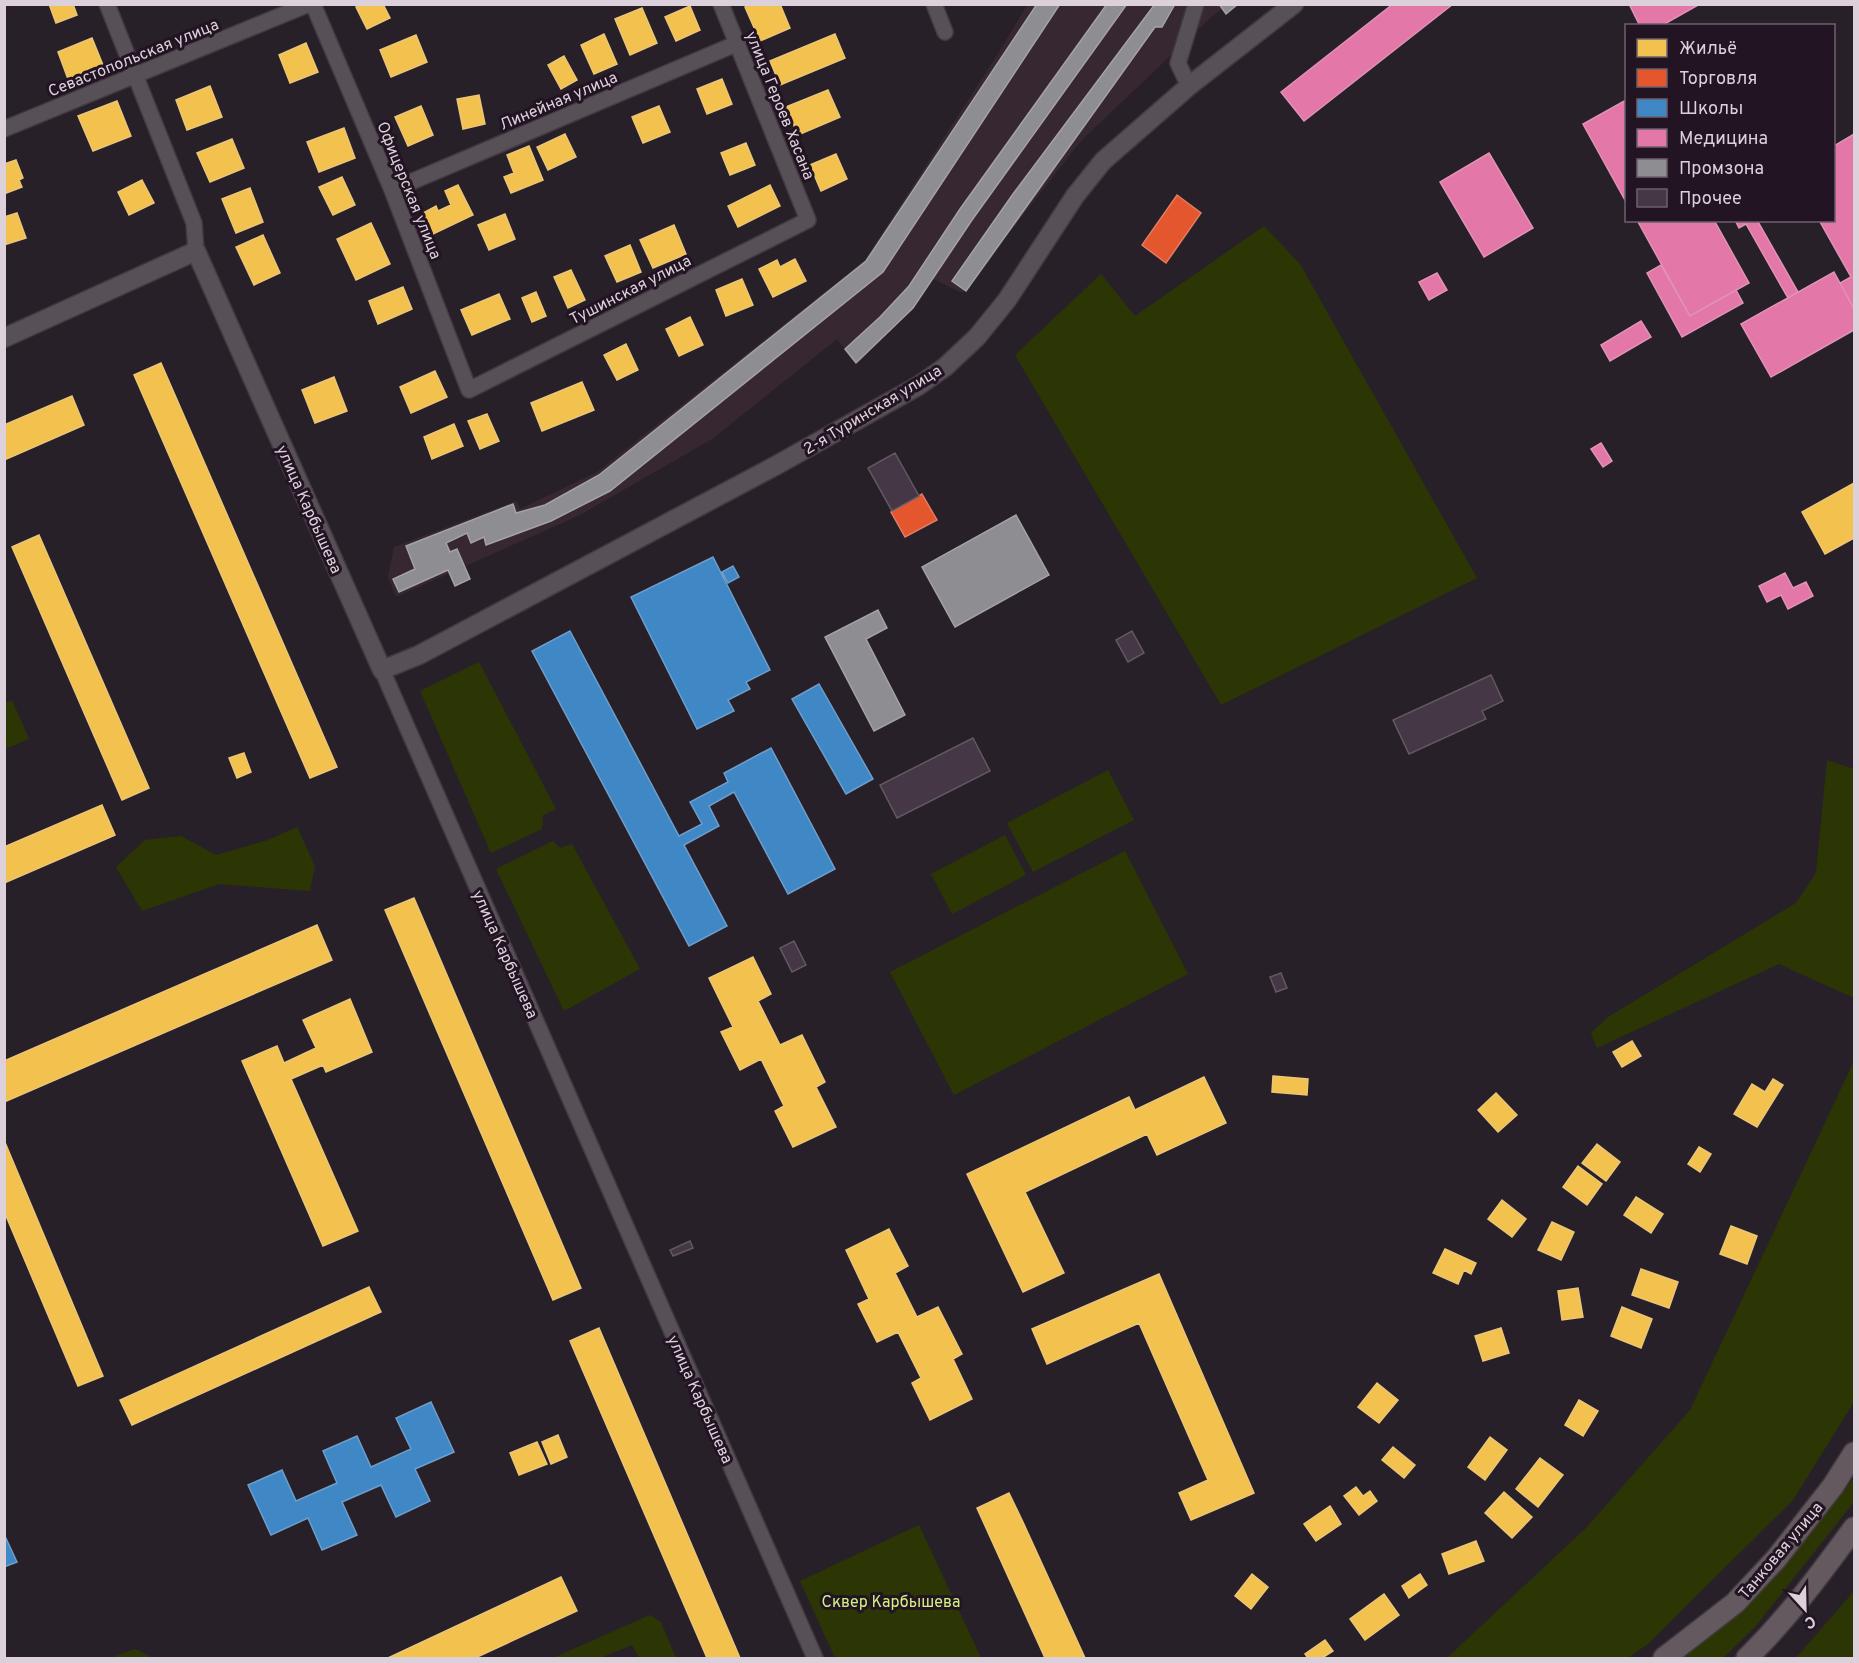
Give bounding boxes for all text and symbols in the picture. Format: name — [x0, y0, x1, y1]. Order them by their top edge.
street label: Севастопольская улица — [45, 15, 222, 102]
legend — [1625, 24, 1835, 222]
street label: улица Героев Хасана — [740, 29, 818, 183]
text: Жильё — [1679, 38, 1737, 61]
street label: Линейная улица — [497, 68, 621, 136]
text: Торговля — [1679, 68, 1757, 91]
text: Школы — [1679, 98, 1743, 121]
street label: Офицерская улица — [371, 119, 445, 262]
text: Медицина — [1679, 128, 1768, 151]
text: Промзона — [1679, 158, 1764, 181]
text: Прочее — [1679, 188, 1742, 211]
street label: Тушинская улица — [567, 252, 695, 330]
street label: 2-я Туринская улица — [800, 361, 946, 460]
street label: улица Карбышева — [271, 442, 346, 577]
street label: улица Карбышева — [467, 887, 542, 1022]
street label: улица Карбышева — [662, 1332, 737, 1467]
street label: Танковая улица — [1735, 1499, 1828, 1604]
north arrow — [1775, 1579, 1835, 1639]
park label: Сквер Карбышева — [822, 1593, 960, 1613]
text: С — [1801, 1610, 1818, 1632]

